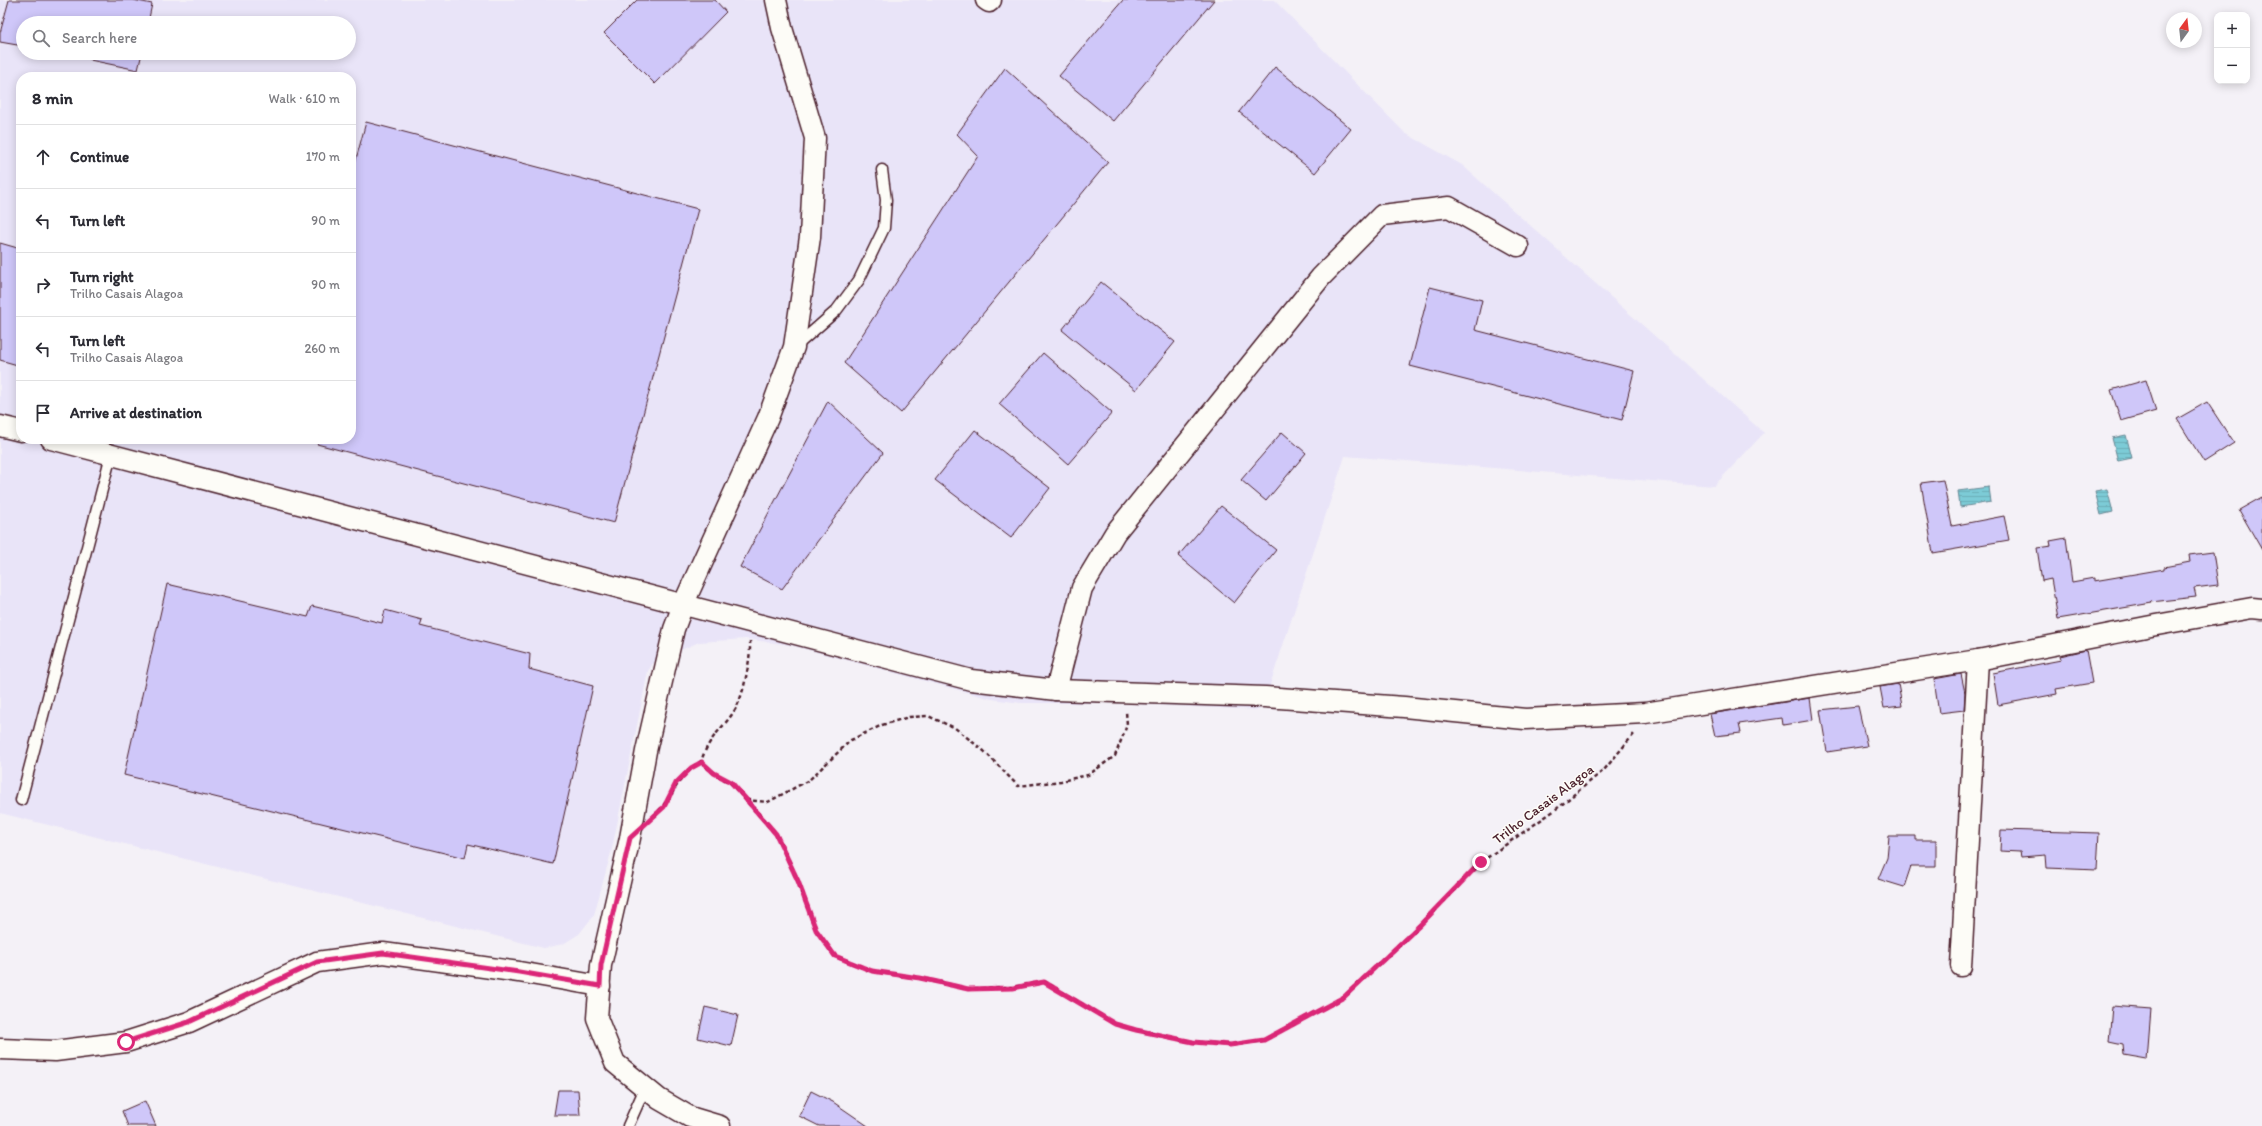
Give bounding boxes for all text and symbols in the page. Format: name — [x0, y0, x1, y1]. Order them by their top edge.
north arrow — [2166, 12, 2202, 48]
map controls — [2214, 12, 2250, 84]
button: + — [2214, 12, 2250, 48]
search box — [16, 16, 356, 60]
icon: search — [30, 27, 52, 49]
text: Search here — [62, 29, 137, 47]
button: − — [2214, 48, 2250, 84]
text: 8 min — [32, 88, 73, 108]
text: Walk · 610 m — [269, 91, 340, 106]
icon: ahead — [32, 146, 54, 168]
text: Continue — [70, 148, 129, 166]
text: 170 m — [306, 149, 340, 164]
icon: left — [32, 210, 54, 232]
text: Turn left — [70, 212, 125, 230]
text: 90 m — [311, 213, 340, 228]
text: Turn right — [70, 268, 134, 286]
icon: right — [32, 274, 54, 296]
text: 90 m — [311, 277, 340, 292]
text: Trilho Casais Alagoa — [70, 286, 183, 301]
text: Turn left — [70, 332, 125, 350]
icon: left — [32, 338, 54, 360]
text: 260 m — [304, 341, 340, 356]
text: Trilho Casais Alagoa — [70, 350, 183, 365]
icon: arrive — [32, 402, 54, 424]
text: Arrive at destination — [70, 404, 202, 422]
street label: Trilho Casais Alagoa — [1490, 761, 1597, 848]
route end — [1472, 853, 1490, 871]
route start — [117, 1033, 135, 1051]

